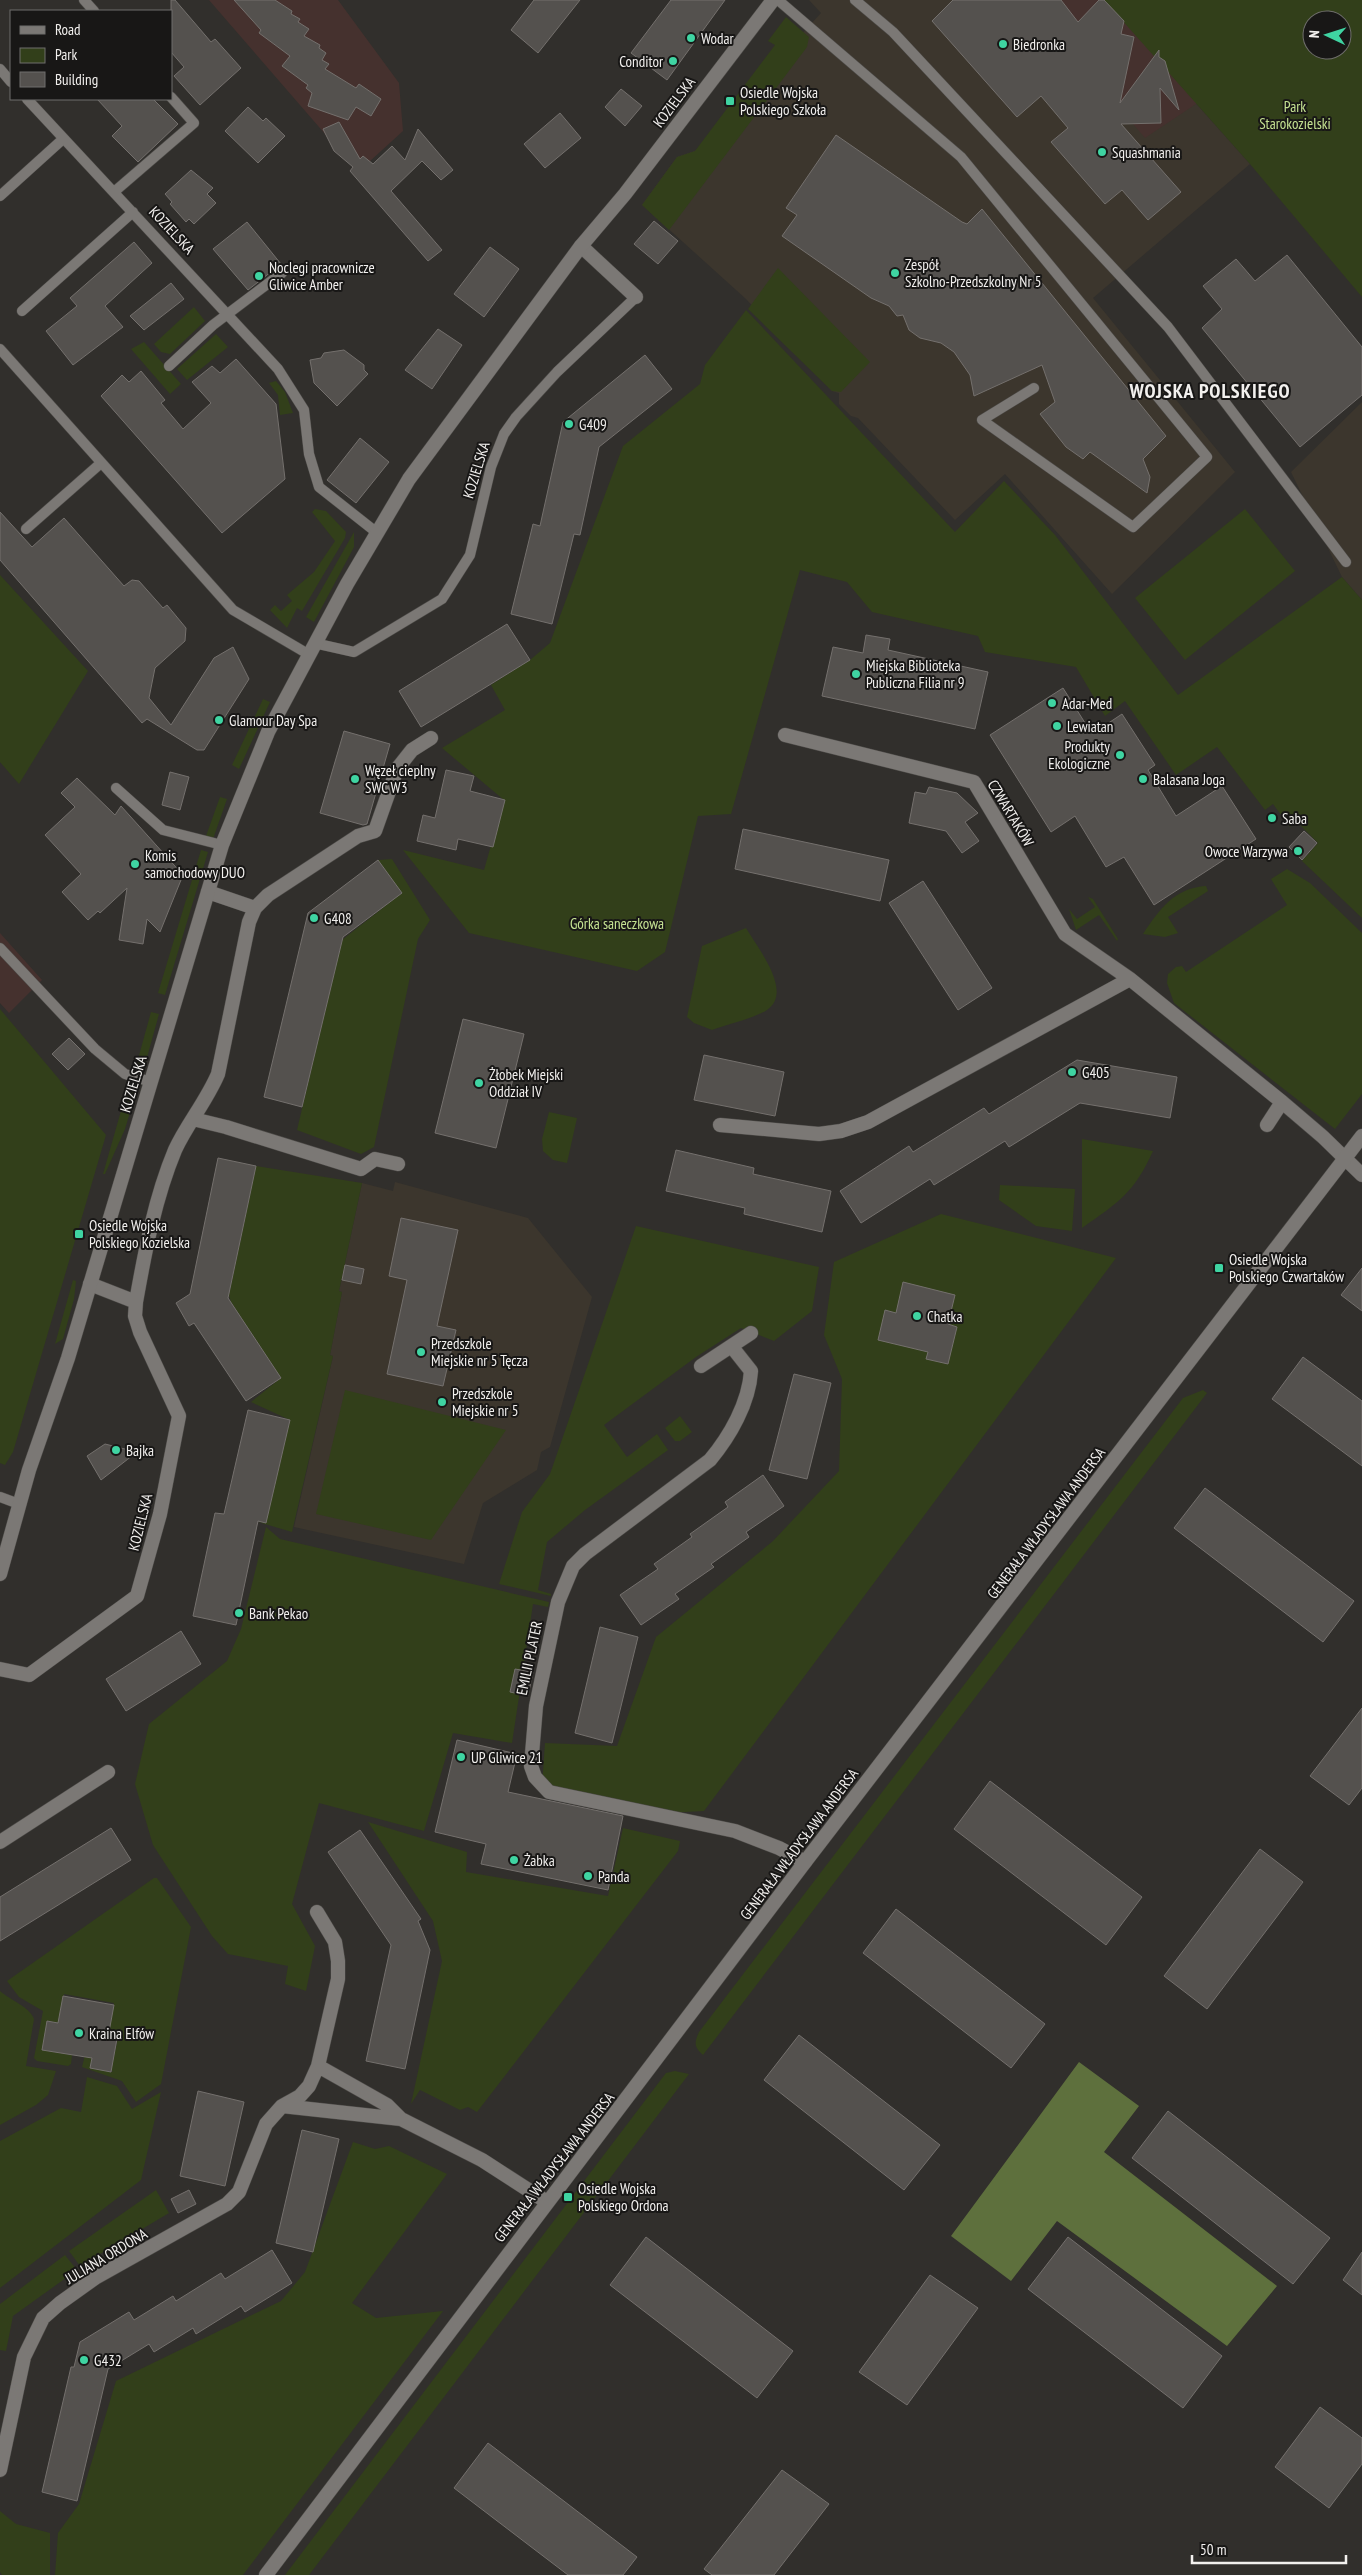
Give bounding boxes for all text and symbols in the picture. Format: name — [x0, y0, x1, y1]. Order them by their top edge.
legend — [10, 10, 172, 100]
north arrow — [1302, 10, 1352, 60]
text: Road — [55, 20, 81, 39]
place label: Wodar — [701, 29, 735, 48]
text: N — [1305, 30, 1323, 38]
marker: Wodar — [685, 32, 697, 44]
place label: Biedronka — [1013, 35, 1065, 54]
marker: Biedronka — [997, 38, 1009, 50]
text: Park — [55, 45, 77, 64]
place label: Conditor — [619, 52, 664, 71]
marker: Conditor — [667, 55, 679, 67]
text: Building — [55, 70, 98, 89]
street label: KOZIELSKA — [649, 72, 700, 131]
place label: Osiedle Wojska Polskiego Szkoła — [740, 83, 826, 119]
marker: Osiedle Wojska Polskiego Szkoła — [724, 95, 736, 107]
park label: Park Starokozielski — [1259, 97, 1331, 133]
place label: Squashmania — [1112, 143, 1181, 162]
marker: Squashmania — [1096, 146, 1108, 158]
street label: KOZIELSKA — [145, 202, 199, 258]
place label: Zespół Szkolno-Przedszkolny Nr 5 — [905, 255, 1041, 291]
place label: Noclegi pracownicze Gliwice Amber — [269, 258, 375, 294]
marker: Zespół Szkolno-Przedszkolny Nr 5 — [889, 267, 901, 279]
marker: Noclegi pracownicze Gliwice Amber — [253, 270, 265, 282]
district label: WOJSKA POLSKIEGO — [1129, 378, 1290, 404]
place label: G409 — [579, 415, 607, 434]
marker: G409 — [563, 418, 575, 430]
street label: KOZIELSKA — [458, 438, 494, 501]
place label: Miejska Biblioteka Publiczna Filia nr 9 — [866, 656, 964, 692]
marker: Miejska Biblioteka Publiczna Filia nr 9 — [850, 668, 862, 680]
place label: Adar-Med — [1062, 694, 1112, 713]
marker: Adar-Med — [1046, 697, 1058, 709]
place label: Glamour Day Spa — [229, 711, 317, 730]
marker: Glamour Day Spa — [213, 714, 225, 726]
place label: Lewiatan — [1067, 717, 1113, 736]
marker: Lewiatan — [1051, 720, 1063, 732]
place label: Produkty Ekologiczne — [1048, 737, 1110, 773]
marker: Produkty Ekologiczne — [1114, 749, 1126, 761]
place label: Węzeł cieplny SWC W3 — [365, 761, 436, 797]
place label: Balasana Joga — [1153, 770, 1225, 789]
marker: Węzeł cieplny SWC W3 — [349, 773, 361, 785]
marker: Balasana Joga — [1137, 773, 1149, 785]
street label: CZWARTAKÓW — [984, 776, 1038, 850]
place label: Saba — [1282, 809, 1307, 828]
marker: Saba — [1266, 812, 1278, 824]
place label: Owoce Warzywa — [1205, 842, 1288, 861]
marker: Owoce Warzywa — [1292, 845, 1304, 857]
place label: Komis samochodowy DUO — [145, 846, 245, 882]
marker: Komis samochodowy DUO — [129, 858, 141, 870]
place label: G408 — [324, 909, 352, 928]
marker: G408 — [308, 912, 320, 924]
park label: Górka saneczkowa — [570, 914, 664, 933]
street label: KOZIELSKA — [115, 1052, 151, 1115]
place label: G405 — [1082, 1063, 1110, 1082]
place label: Żłobek Miejski Oddział IV — [489, 1065, 563, 1101]
marker: G405 — [1066, 1066, 1078, 1078]
marker: Żłobek Miejski Oddział IV — [473, 1077, 485, 1089]
place label: Osiedle Wojska Polskiego Kozielska — [89, 1216, 190, 1252]
marker: Osiedle Wojska Polskiego Kozielska — [73, 1228, 85, 1240]
place label: Osiedle Wojska Polskiego Czwartaków — [1229, 1250, 1344, 1286]
marker: Osiedle Wojska Polskiego Czwartaków — [1213, 1262, 1225, 1274]
place label: Chatka — [927, 1307, 962, 1326]
marker: Chatka — [911, 1310, 923, 1322]
place label: Przedszkole Miejskie nr 5 Tęcza — [431, 1334, 528, 1370]
marker: Przedszkole Miejskie nr 5 Tęcza — [415, 1346, 427, 1358]
place label: Przedszkole Miejskie nr 5 — [452, 1384, 518, 1420]
marker: Przedszkole Miejskie nr 5 — [436, 1396, 448, 1408]
place label: Bajka — [126, 1441, 154, 1460]
street label: GENERAŁA WŁADYSŁAWA ANDERSA — [983, 1443, 1110, 1602]
marker: Bajka — [110, 1444, 122, 1456]
street label: KOZIELSKA — [124, 1491, 156, 1553]
place label: Bank Pekao — [249, 1604, 308, 1623]
marker: Bank Pekao — [233, 1607, 245, 1619]
street label: EMILII PLATER — [512, 1619, 546, 1697]
place label: UP Gliwice 21 — [471, 1748, 542, 1767]
marker: UP Gliwice 21 — [455, 1751, 467, 1763]
street label: GENERAŁA WŁADYSŁAWA ANDERSA — [736, 1764, 863, 1923]
place label: Żabka — [524, 1851, 555, 1870]
marker: Żabka — [508, 1854, 520, 1866]
place label: Panda — [598, 1867, 629, 1886]
marker: Panda — [582, 1870, 594, 1882]
place label: Kraina Elfów — [89, 2024, 154, 2043]
marker: Kraina Elfów — [73, 2027, 85, 2039]
street label: GENERAŁA WŁADYSŁAWA ANDERSA — [490, 2088, 619, 2246]
place label: Osiedle Wojska Polskiego Ordona — [578, 2179, 669, 2215]
marker: Osiedle Wojska Polskiego Ordona — [562, 2191, 574, 2203]
street label: JULIANA ORDONA — [60, 2223, 151, 2289]
place label: G432 — [94, 2351, 122, 2370]
marker: G432 — [78, 2354, 90, 2366]
scale bar — [1192, 2532, 1346, 2564]
text: 50 m — [1200, 2540, 1226, 2559]

